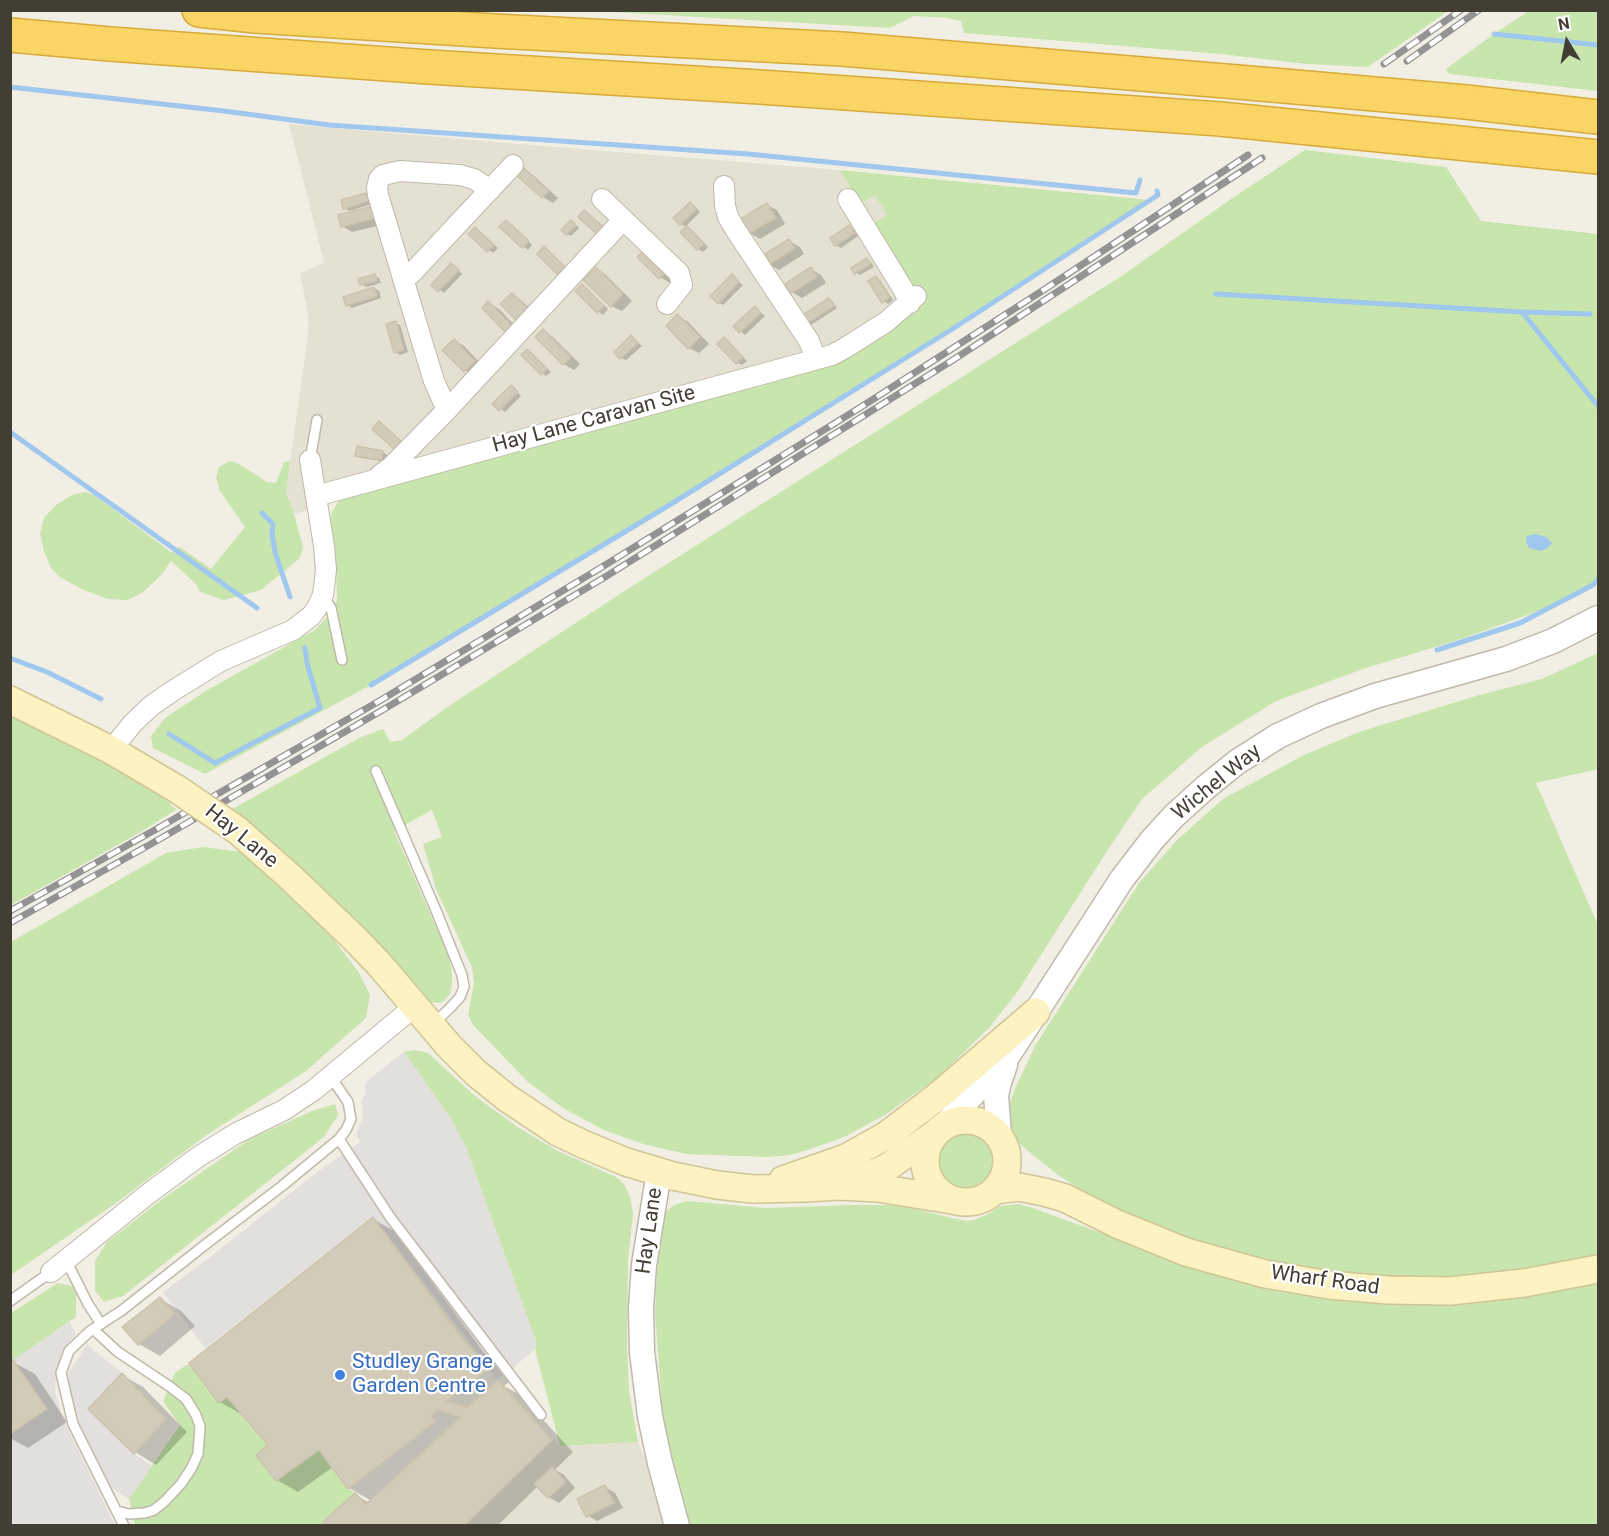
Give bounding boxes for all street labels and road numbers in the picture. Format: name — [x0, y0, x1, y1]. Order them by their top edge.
street label: Hay Lane Caravan Site — [490, 381, 698, 459]
street label: Wichel Way — [1167, 739, 1267, 827]
street label: Hay Lane — [199, 800, 283, 874]
street label: Hay Lane — [631, 1186, 669, 1276]
street label: Wharf Road — [1269, 1261, 1381, 1301]

